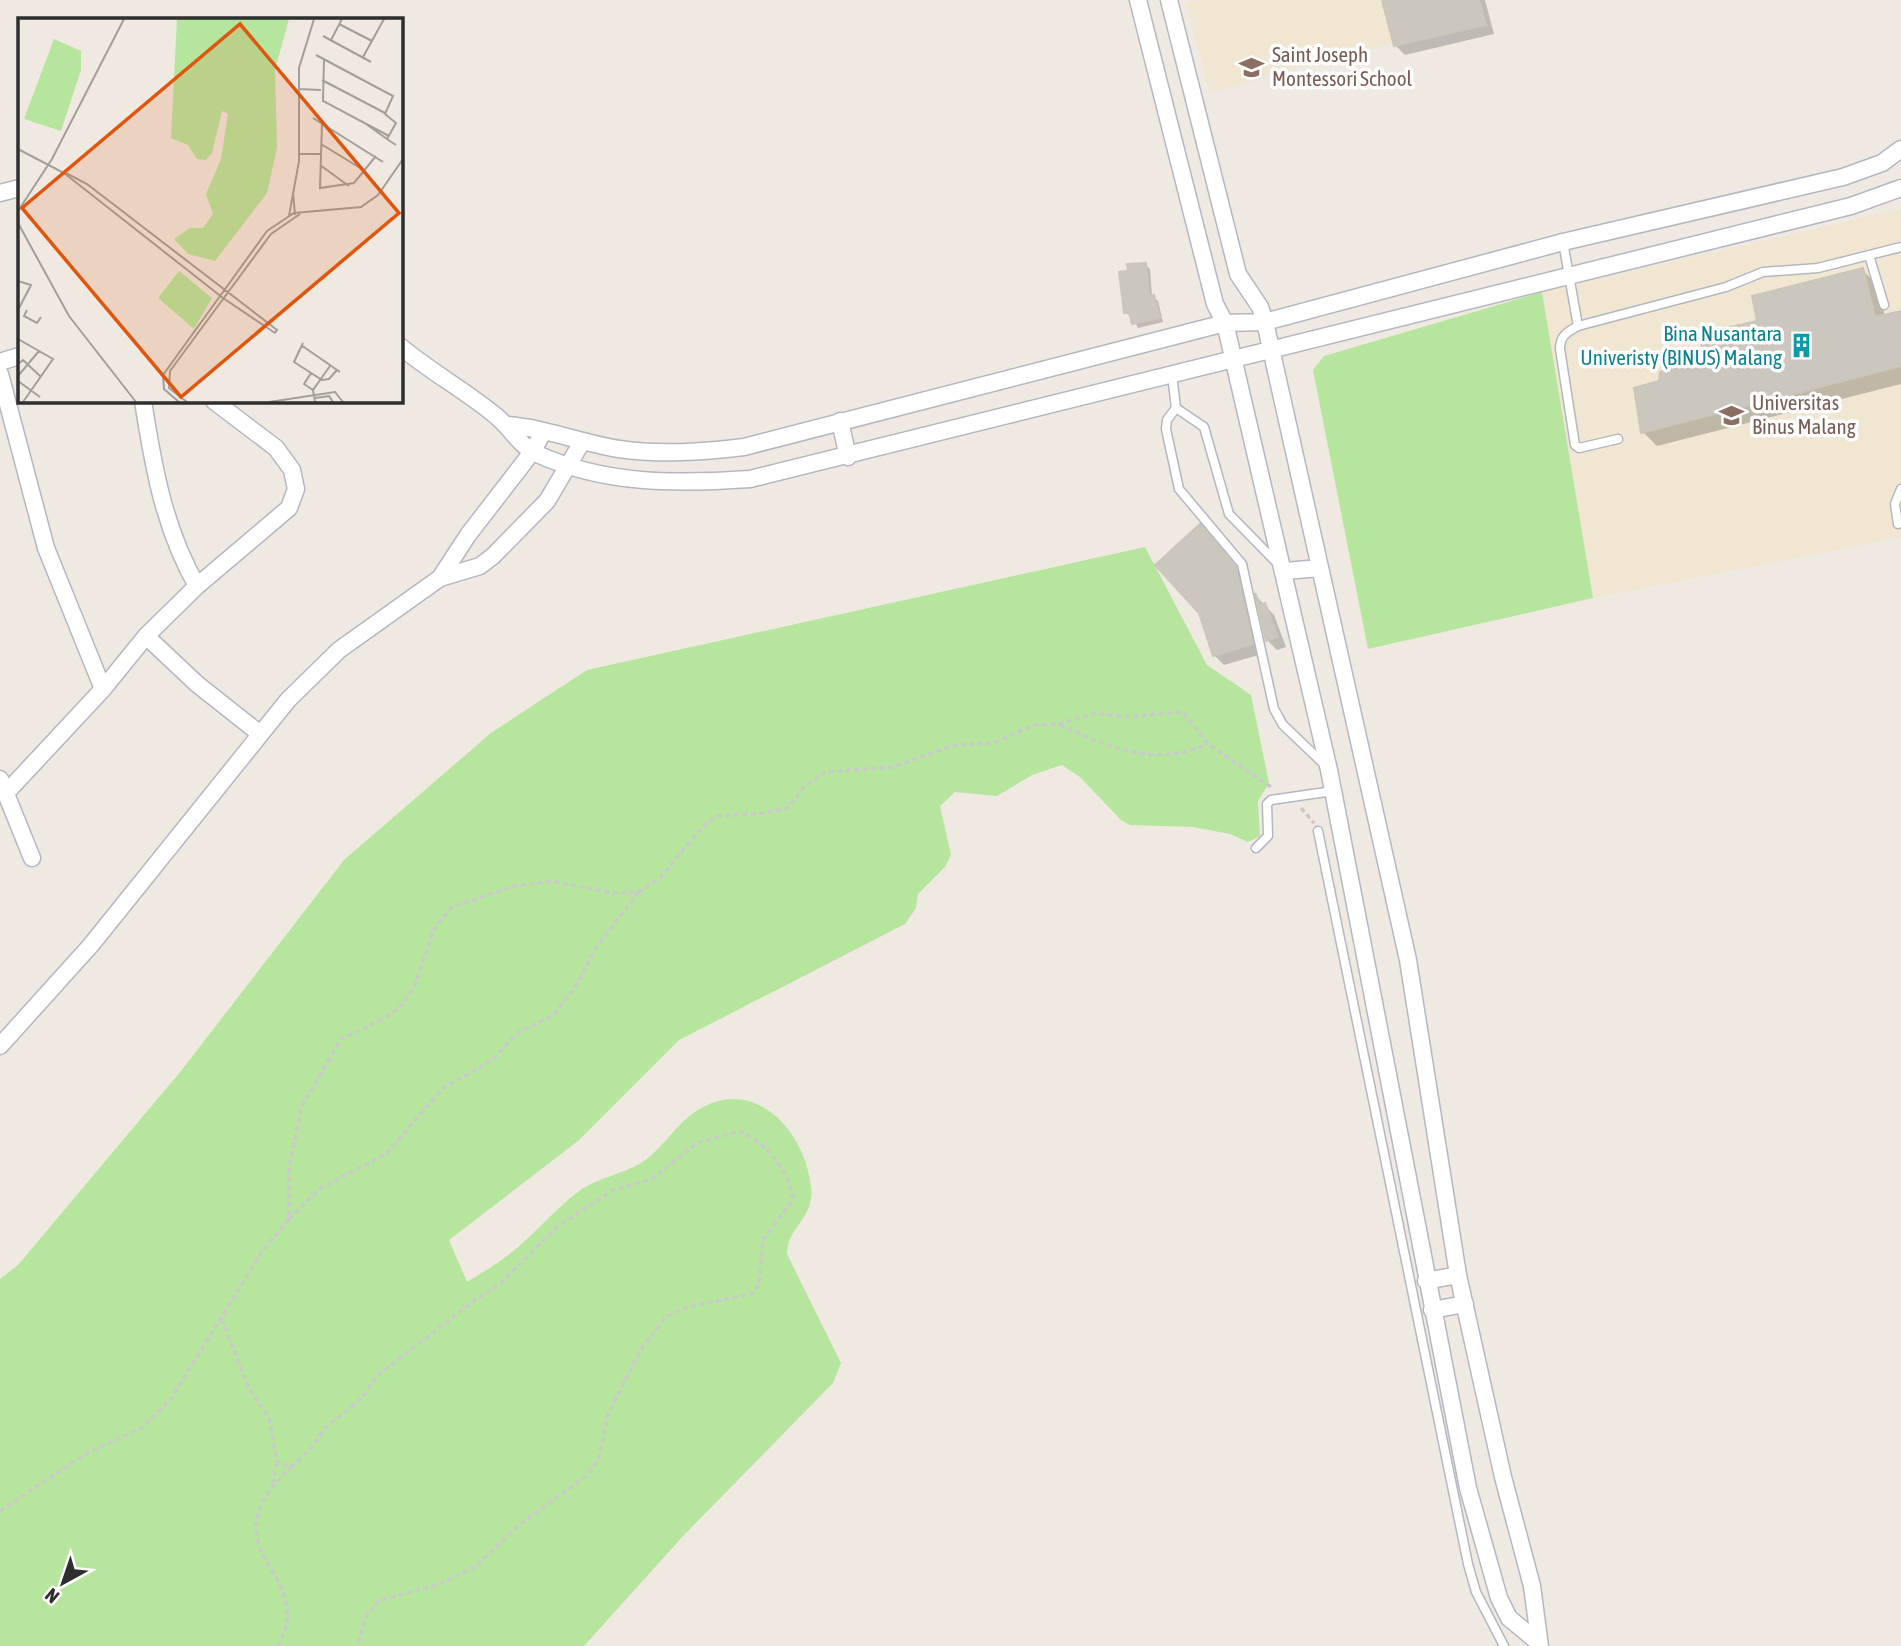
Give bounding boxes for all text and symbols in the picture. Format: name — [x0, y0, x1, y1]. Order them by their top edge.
inset map — [18, 18, 402, 402]
place label: Saint Joseph Montessori School — [1272, 42, 1413, 90]
school or university icon: Saint Joseph Montessori School — [1238, 53, 1266, 81]
place label: Bina Nusantara Univeristy (BINUS) Malang — [1580, 321, 1782, 369]
building icon: Bina Nusantara Univeristy (BINUS) Malang — [1788, 332, 1816, 360]
place label: Universitas Binus Malang — [1752, 390, 1856, 438]
school or university icon: Universitas Binus Malang — [1718, 401, 1746, 429]
north arrow — [28, 1548, 98, 1618]
text: N — [41, 1584, 63, 1608]

